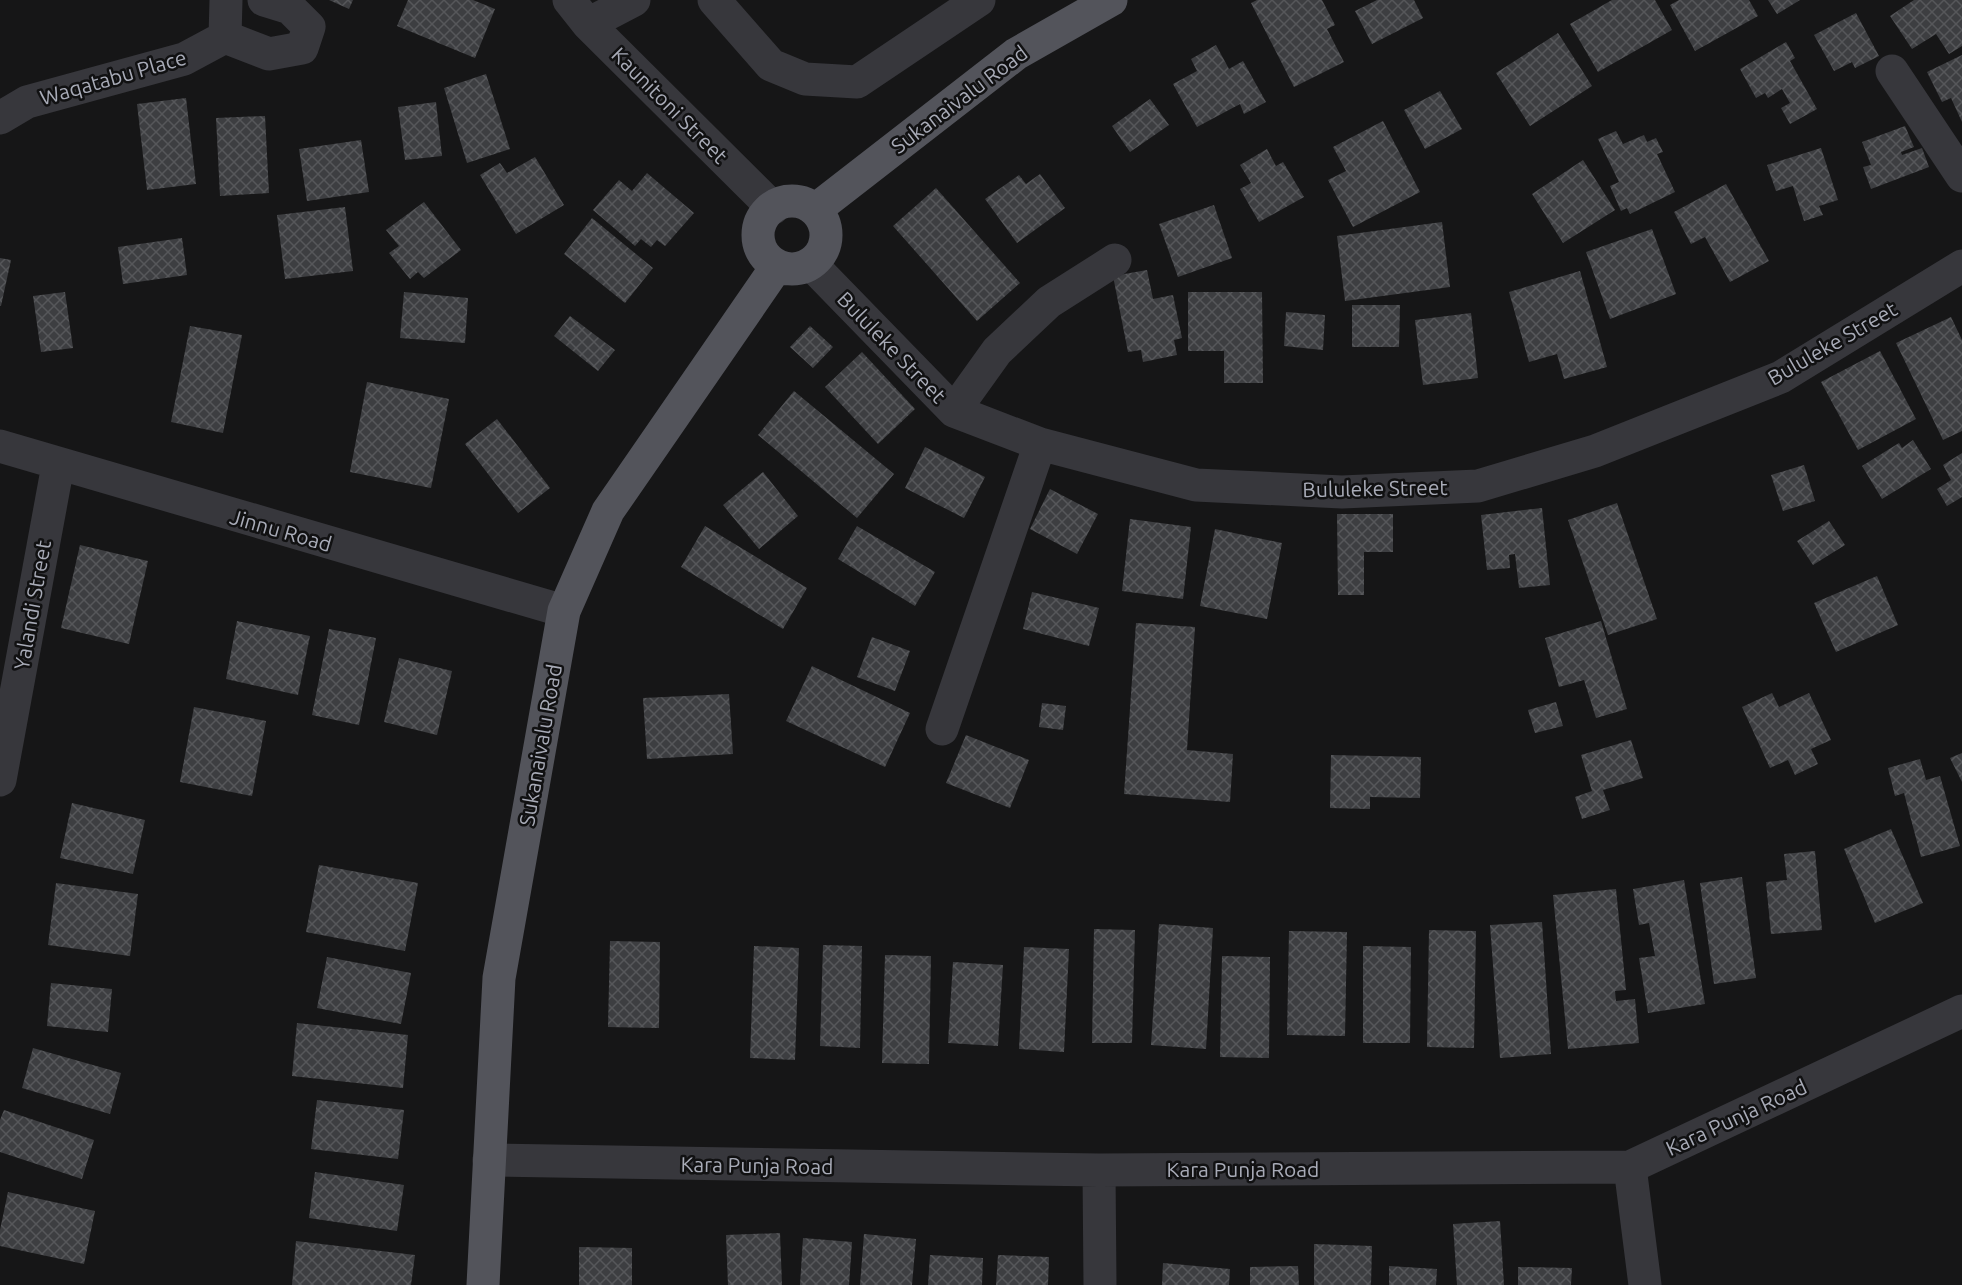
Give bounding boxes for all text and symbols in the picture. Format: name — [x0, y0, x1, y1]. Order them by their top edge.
street label: Sukanaivalu Road — [886, 40, 1032, 158]
street label: Kaunitoni Street — [607, 42, 733, 168]
street label: Waqatabu Place — [37, 45, 189, 109]
street label: Bululeke Street — [833, 286, 951, 408]
street label: Bululeke Street — [1763, 296, 1901, 390]
street label: Bululeke Street — [1302, 475, 1448, 501]
street label: Jinnu Road — [227, 504, 335, 556]
street label: Yalandi Street — [9, 538, 55, 672]
street label: Sukanaivalu Road — [514, 662, 566, 828]
street label: Kara Punja Road — [1662, 1074, 1810, 1160]
street label: Kara Punja Road — [680, 1152, 834, 1178]
street label: Kara Punja Road — [1167, 1157, 1319, 1181]

